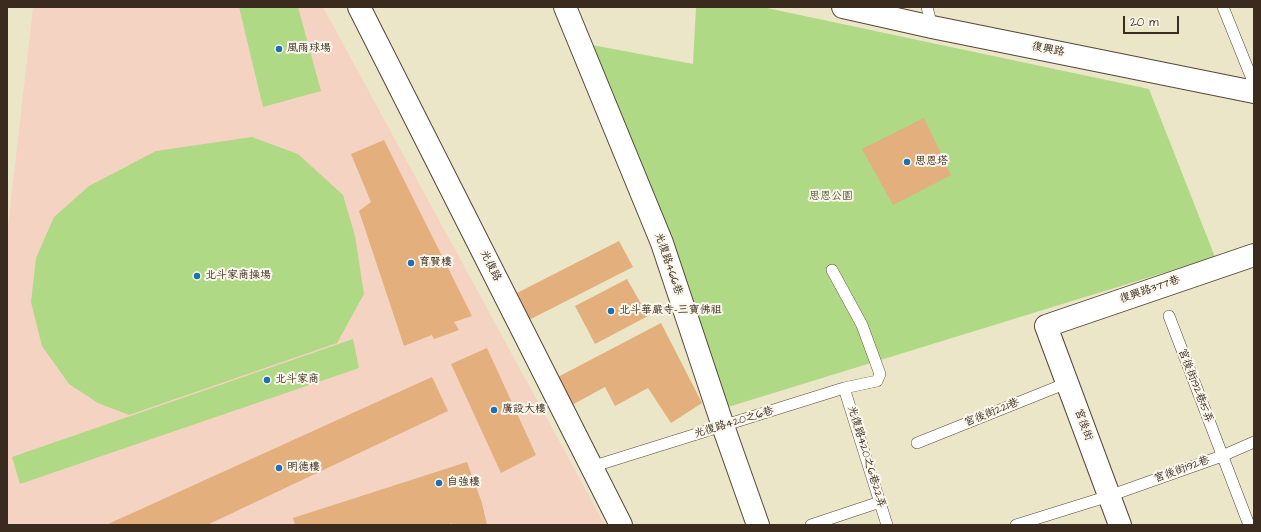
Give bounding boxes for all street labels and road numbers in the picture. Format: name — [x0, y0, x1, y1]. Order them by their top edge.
street label: 復興路 — [1031, 40, 1065, 60]
street label: 光復路466巷 — [651, 231, 685, 297]
street label: 光復路 — [477, 248, 503, 284]
street label: 復興路377巷 — [1118, 273, 1182, 307]
street label: 宮後街192巷15弄 — [1175, 347, 1215, 425]
street label: 宮後街221巷 — [963, 396, 1021, 430]
street label: 光復路420之6巷22弄 — [844, 404, 888, 510]
street label: 光復路420之6巷 — [693, 405, 775, 441]
street label: 宮後街 — [1071, 407, 1095, 443]
street label: 宮後街192巷 — [1153, 454, 1211, 486]

